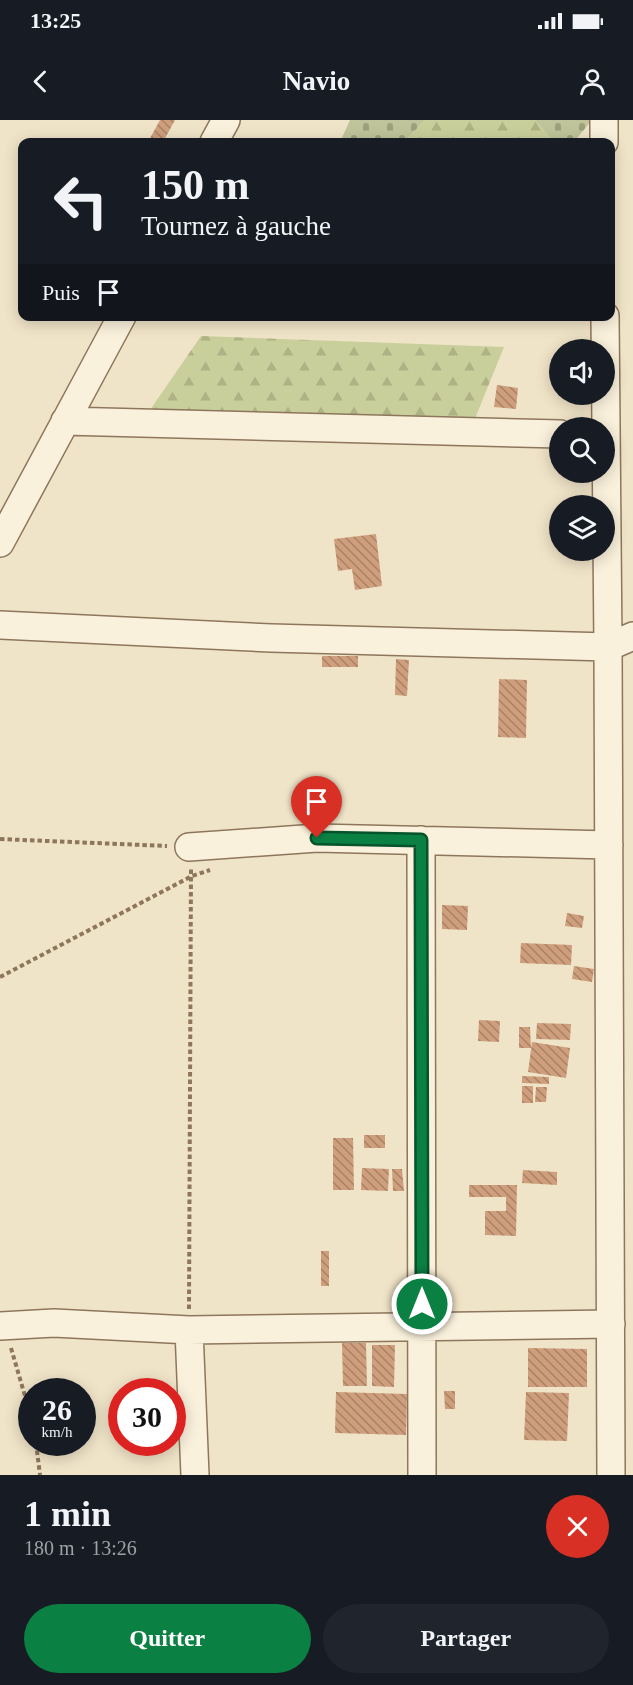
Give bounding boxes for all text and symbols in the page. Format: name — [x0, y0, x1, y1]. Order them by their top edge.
text: 13:25 — [30, 8, 81, 33]
icon: back — [24, 65, 57, 98]
icon: person — [576, 65, 609, 98]
text: Navio — [283, 66, 350, 96]
icon: left — [42, 162, 120, 240]
text: 150 m — [141, 162, 250, 208]
text: Tournez à gauche — [141, 211, 331, 241]
icon: arrive — [92, 276, 125, 309]
text: Puis — [42, 280, 80, 305]
map controls — [549, 339, 615, 561]
button: sound — [549, 339, 615, 405]
button: search — [549, 417, 615, 483]
button: layers — [549, 495, 615, 561]
pin — [291, 776, 342, 838]
icon: arrive — [300, 785, 333, 818]
position arrow — [390, 1272, 454, 1336]
speed limit sign: 30 — [108, 1378, 186, 1456]
text: 26 — [42, 1393, 72, 1426]
text: km/h — [42, 1424, 72, 1440]
text: 1 min — [24, 1494, 111, 1534]
button: close — [546, 1495, 609, 1558]
text: 180 m · 13:26 — [24, 1537, 137, 1559]
button: Quitter — [24, 1604, 311, 1673]
button: Partager — [323, 1604, 609, 1673]

